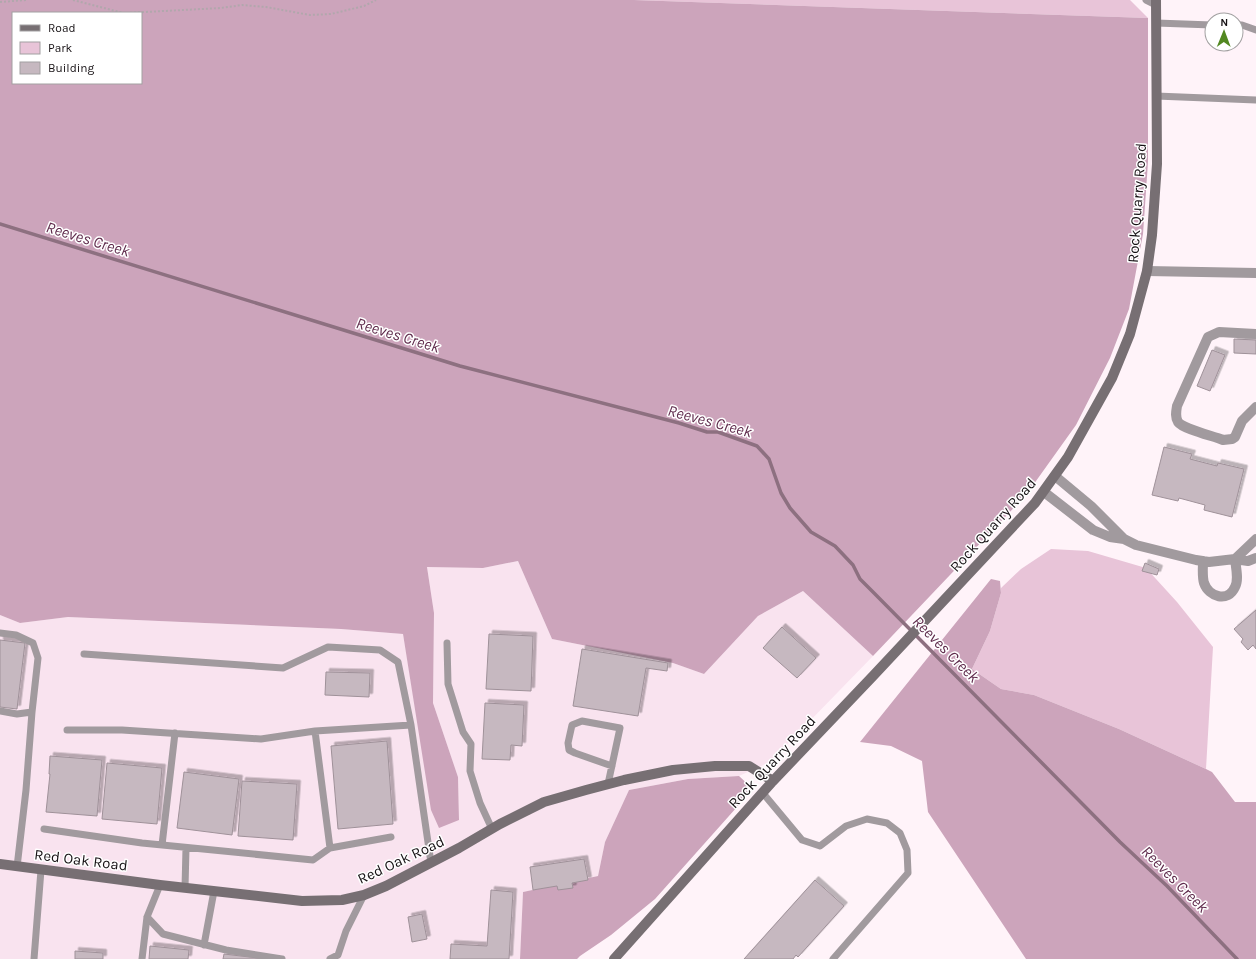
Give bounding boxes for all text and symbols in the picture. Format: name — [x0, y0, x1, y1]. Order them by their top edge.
legend — [12, 12, 142, 84]
north arrow — [1204, 12, 1244, 52]
text: N — [1220, 16, 1228, 29]
text: Road — [48, 21, 76, 35]
text: Park — [48, 41, 73, 55]
text: Building — [48, 61, 95, 75]
street label: Rock Quarry Road — [1124, 142, 1150, 264]
water label: Reeves Creek — [44, 217, 133, 261]
water label: Reeves Creek — [354, 313, 443, 357]
water label: Reeves Creek — [666, 401, 755, 442]
street label: Rock Quarry Road — [946, 474, 1040, 576]
water label: Reeves Creek — [909, 612, 984, 687]
street label: Rock Quarry Road — [724, 712, 820, 812]
street label: Red Oak Road — [355, 832, 447, 888]
water label: Reeves Creek — [1138, 842, 1213, 917]
street label: Red Oak Road — [33, 845, 129, 875]

